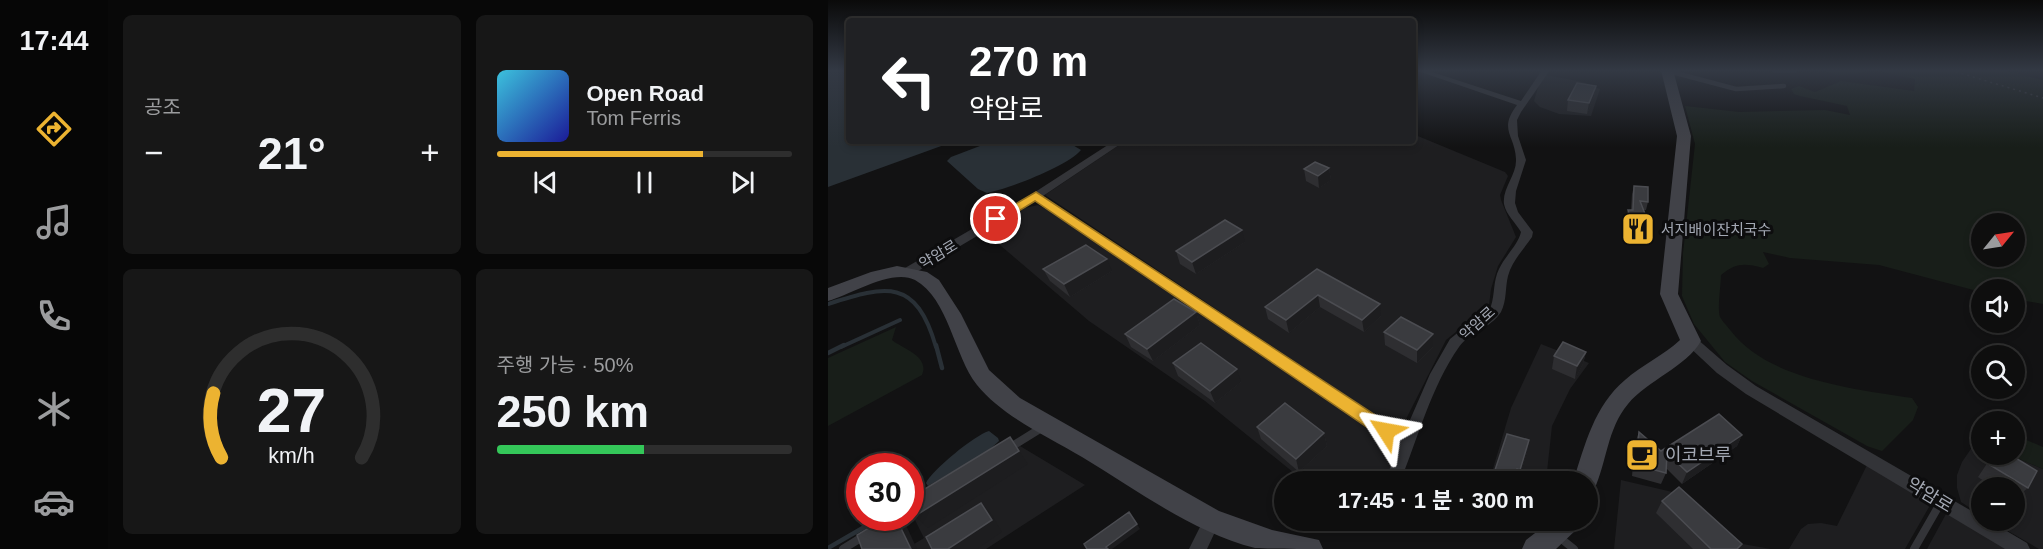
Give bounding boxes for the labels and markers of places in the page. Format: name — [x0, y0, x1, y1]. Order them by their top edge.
pin — [970, 193, 1021, 244]
restaurant icon: 서지배이잔치국수 — [1620, 211, 1656, 247]
place label: 서지배이잔치국수 — [1661, 221, 1771, 238]
cafe icon: 이코브루 — [1624, 437, 1660, 473]
place label: 이코브루 — [1665, 445, 1731, 465]

